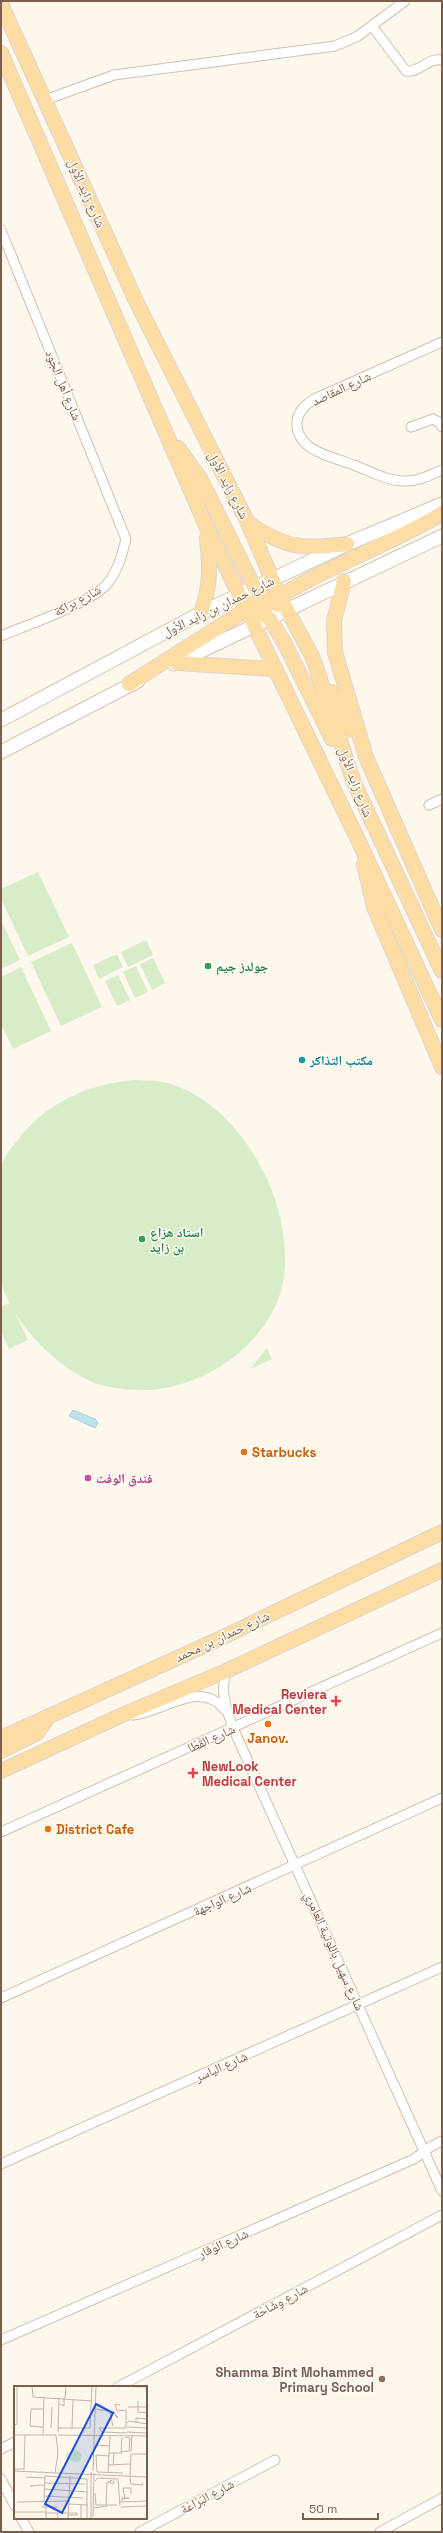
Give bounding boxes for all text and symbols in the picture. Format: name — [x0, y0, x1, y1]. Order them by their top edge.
street label: شارع زايد الأول — [63, 156, 109, 231]
street label: شارع أهل الجُود — [41, 347, 85, 423]
street label: شارع المقاصد — [309, 367, 374, 411]
street label: شارع زايد الأول — [203, 448, 253, 522]
street label: شارع حمدان بن زايد الأول — [160, 572, 277, 642]
street label: شارع براكة — [51, 581, 104, 621]
street label: شارع زايد الأول — [333, 745, 377, 820]
place label: جولدز جيم — [216, 958, 268, 976]
marker: جولدز جيم — [203, 961, 213, 971]
place label: مكتب التذاكر — [309, 1052, 373, 1069]
marker: مكتب التذاكر — [297, 1055, 307, 1065]
place label: استاد هزاع بن زايد — [150, 1224, 204, 1256]
marker: استاد هزاع بن زايد — [137, 1234, 147, 1244]
place label: Starbucks — [252, 1444, 317, 1461]
marker: Starbucks — [239, 1447, 249, 1457]
place label: فندق الوفت — [96, 1470, 152, 1487]
marker: فندق الوفت — [83, 1473, 93, 1483]
street label: شارع حمدان بن محمد — [172, 1607, 273, 1667]
place label: Reviera Medical Center — [232, 1686, 327, 1718]
marker: Reviera Medical Center — [330, 1695, 342, 1707]
marker: Janov. — [263, 1719, 273, 1729]
street label: شارع القَطَا — [185, 1720, 238, 1757]
place label: Janov. — [247, 1730, 289, 1747]
place label: NewLook Medical Center — [202, 1758, 297, 1790]
marker: NewLook Medical Center — [187, 1767, 199, 1779]
place label: District Cafe — [56, 1821, 134, 1838]
marker: District Cafe — [43, 1824, 53, 1834]
street label: شارع الواجهة — [190, 1879, 254, 1921]
street label: شارع سهيل باللوتية العامري — [299, 1889, 368, 2014]
street label: شارع الياسر — [191, 2047, 251, 2087]
street label: شارع الوَقار — [194, 2225, 252, 2263]
street label: شارع وِشَاحَة — [250, 2280, 312, 2325]
place label: Shamma Bint Mohammed Primary School — [215, 2364, 374, 2396]
marker: Shamma Bint Mohammed Primary School — [377, 2374, 387, 2384]
inset map — [14, 2386, 147, 2519]
street label: شارع البَرَاعَة — [177, 2475, 238, 2519]
scale bar — [303, 2495, 378, 2521]
text: 50 m — [309, 2501, 337, 2517]

